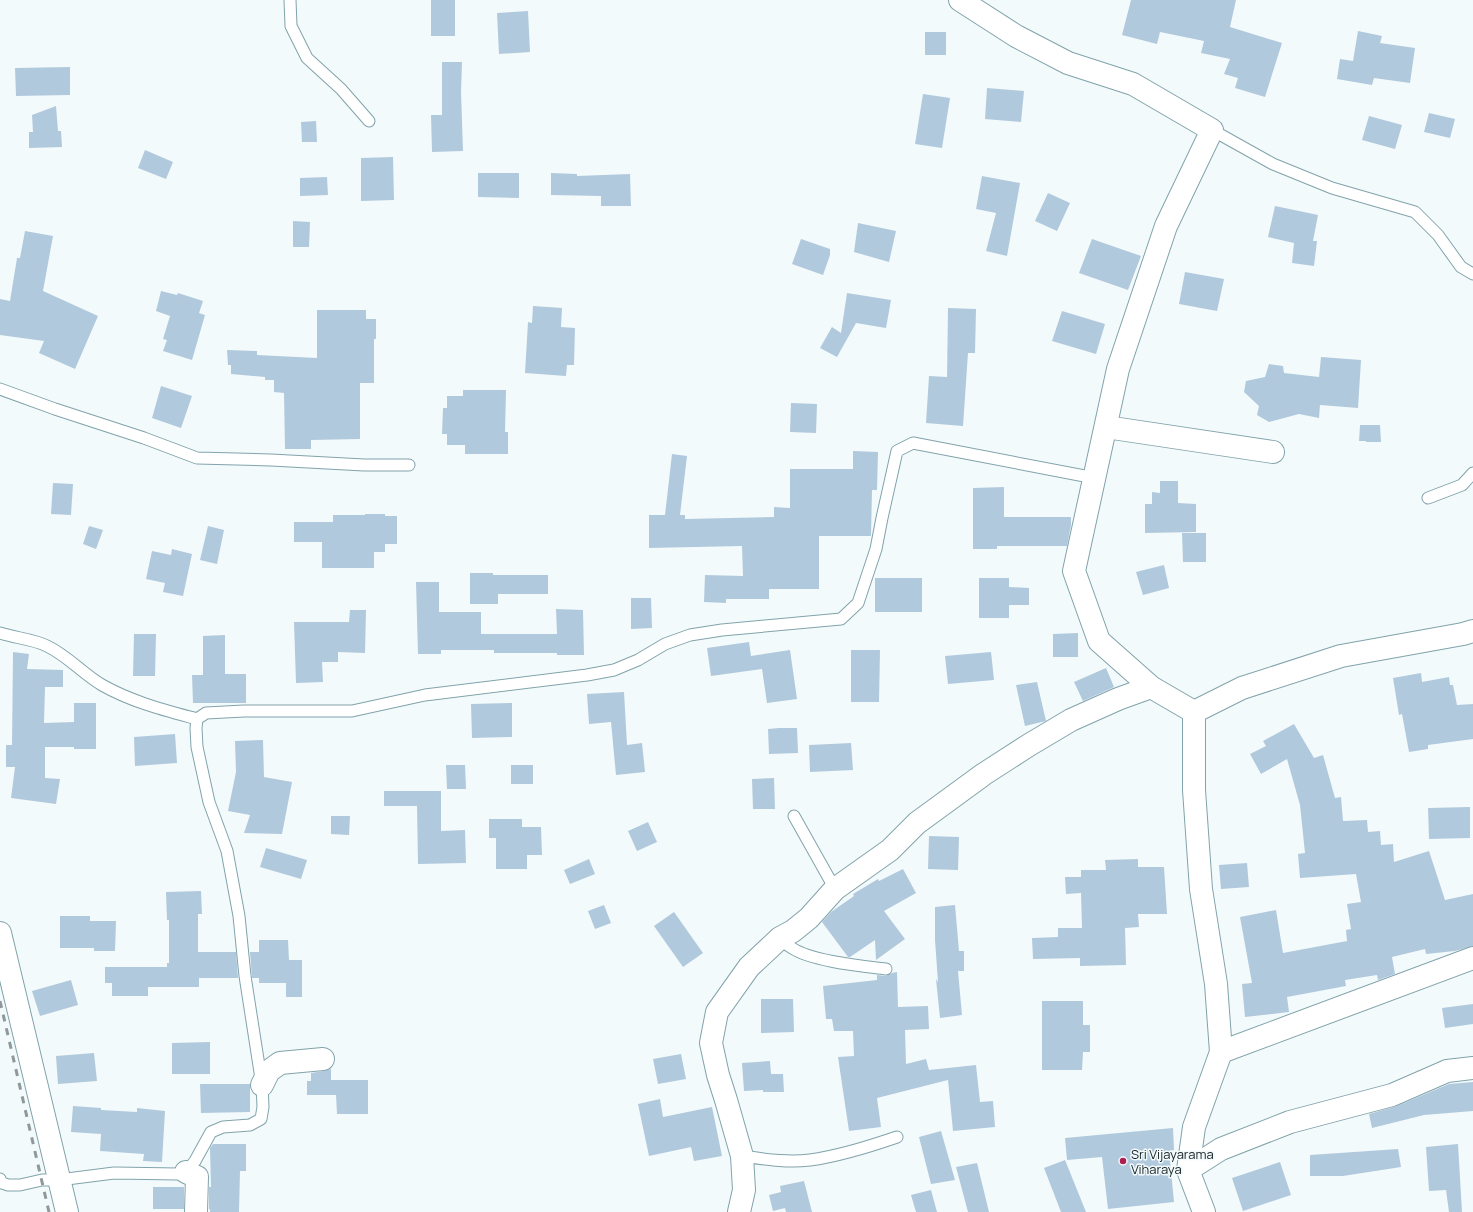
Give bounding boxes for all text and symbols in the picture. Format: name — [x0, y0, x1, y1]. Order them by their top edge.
place label: Sri Vijayarama Viharaya — [1131, 1145, 1214, 1178]
marker: Sri Vijayarama Viharaya — [1118, 1156, 1128, 1166]

